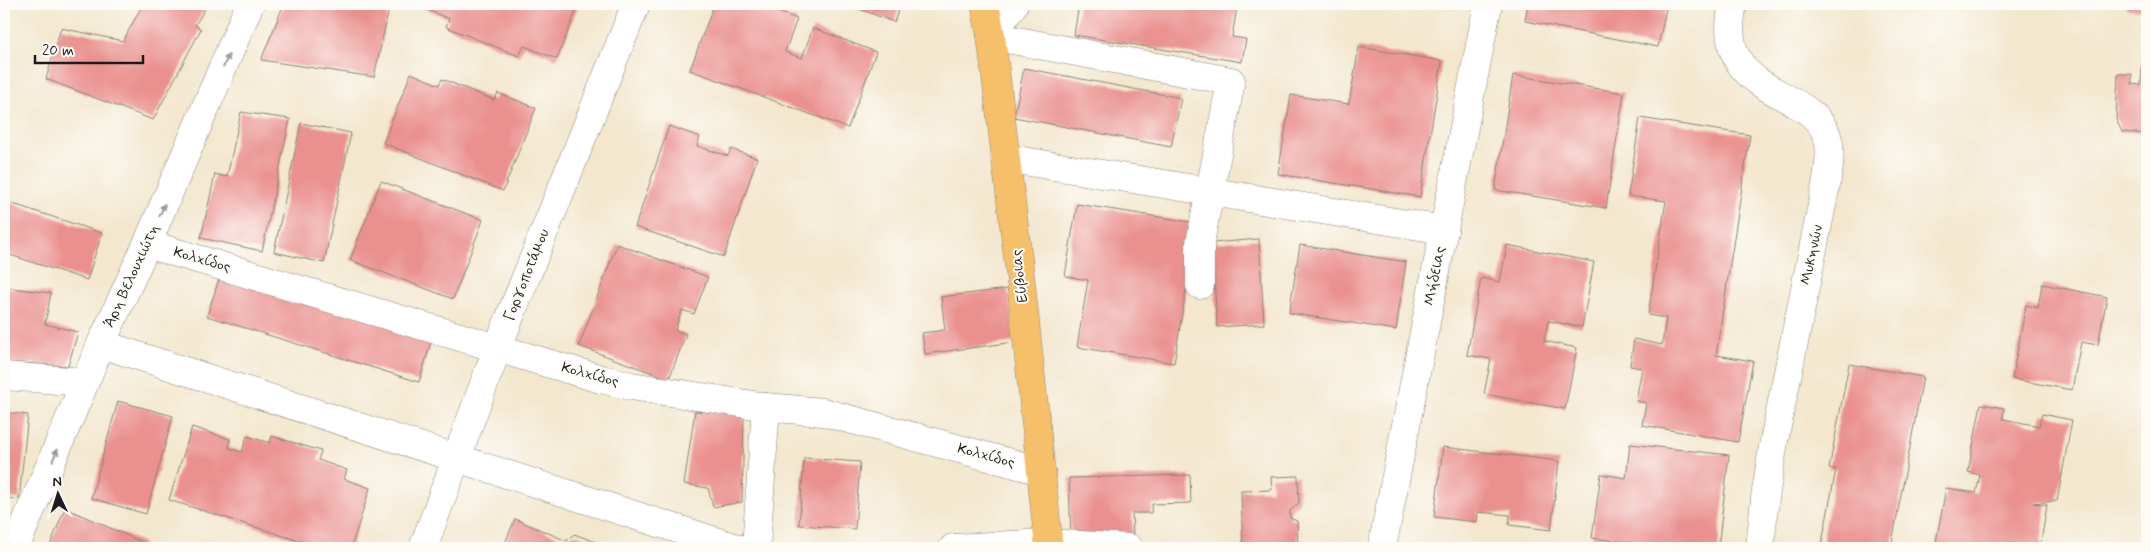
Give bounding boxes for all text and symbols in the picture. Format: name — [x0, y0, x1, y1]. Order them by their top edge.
scale bar — [35, 32, 142, 64]
text: 20 m — [42, 41, 74, 61]
one-way arrow — [222, 53, 230, 68]
one-way arrow — [158, 203, 166, 217]
street label: Άρη Βελουχιώτη — [99, 221, 165, 331]
street label: Μυκηνών — [1796, 223, 1828, 287]
street label: Γοργοποτάμου — [499, 226, 555, 324]
street label: Κολχίδος — [171, 242, 233, 278]
street label: Μήδειας — [1419, 244, 1451, 307]
street label: Εύβοιας — [1007, 248, 1033, 304]
street label: Κολχίδος — [559, 358, 621, 392]
street label: Κολχίδος — [955, 439, 1017, 473]
one-way arrow — [51, 448, 59, 462]
north arrow — [32, 470, 82, 520]
text: N — [52, 473, 62, 491]

